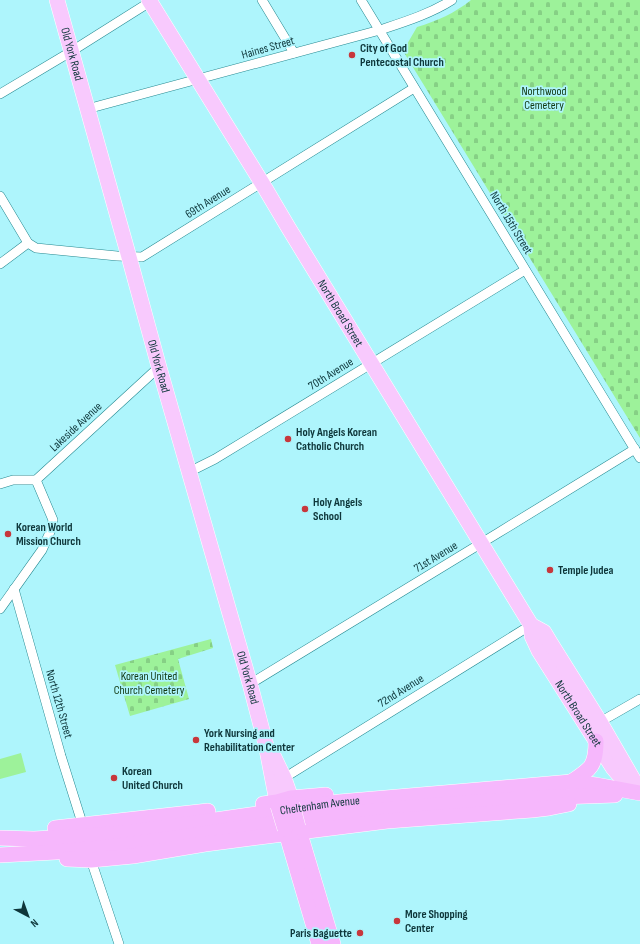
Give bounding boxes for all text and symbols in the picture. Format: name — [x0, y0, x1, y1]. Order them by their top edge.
street label: Old York Road — [58, 26, 87, 82]
street label: Haines Street — [240, 33, 297, 63]
place label: City of God Pentecostal Church — [360, 41, 444, 70]
marker: City of God Pentecostal Church — [347, 50, 357, 60]
park label: Northwood Cemetery — [521, 84, 567, 113]
street label: 69th Avenue — [183, 182, 234, 222]
street label: North 15th Street — [486, 189, 536, 257]
street label: North Broad Street — [314, 277, 367, 350]
street label: Old York Road — [144, 338, 173, 394]
street label: 70th Avenue — [306, 354, 356, 394]
street label: Lakeside Avenue — [47, 399, 105, 455]
place label: Holy Angels Korean Catholic Church — [296, 425, 377, 454]
marker: Holy Angels Korean Catholic Church — [283, 434, 293, 444]
place label: Holy Angels School — [313, 495, 363, 524]
marker: Holy Angels School — [300, 504, 310, 514]
place label: Korean World Mission Church — [16, 520, 81, 549]
marker: Korean World Mission Church — [3, 529, 13, 539]
street label: 71st Avenue — [411, 538, 461, 576]
place label: Temple Judea — [558, 563, 614, 578]
marker: Temple Judea — [545, 565, 555, 575]
street label: Old York Road — [233, 649, 262, 706]
street label: North 12th Street — [42, 668, 76, 740]
park label: Korean United Church Cemetery — [114, 669, 185, 698]
street label: 72nd Avenue — [375, 671, 427, 711]
street label: North Broad Street — [552, 677, 605, 750]
place label: York Nursing and Rehabilitation Center — [204, 726, 295, 755]
marker: York Nursing and Rehabilitation Center — [191, 735, 201, 745]
place label: Korean United Church — [122, 764, 183, 793]
marker: Korean United Church — [109, 773, 119, 783]
street label: Cheltenham Avenue — [279, 793, 360, 818]
north arrow — [8, 896, 48, 936]
place label: More Shopping Center — [405, 907, 468, 936]
text: N — [28, 916, 41, 930]
marker: More Shopping Center — [392, 916, 402, 926]
place label: Paris Baguette — [290, 926, 352, 941]
marker: Paris Baguette — [355, 928, 365, 938]

